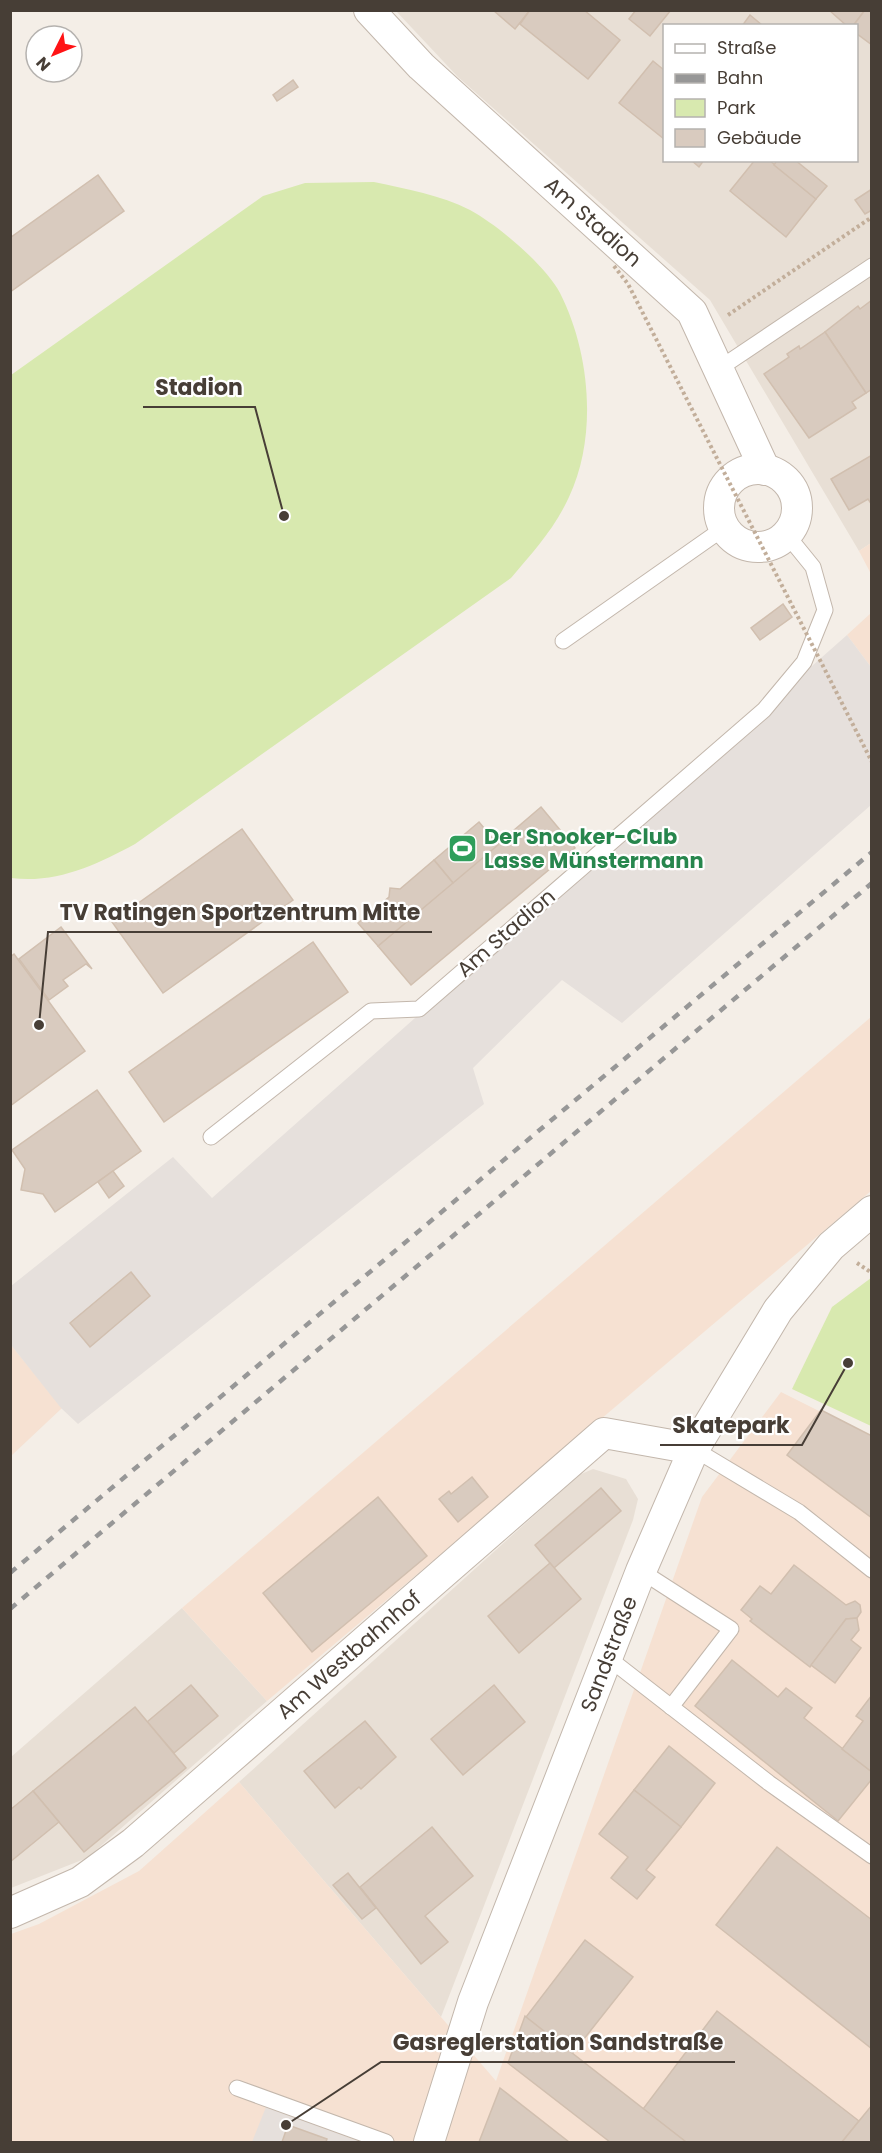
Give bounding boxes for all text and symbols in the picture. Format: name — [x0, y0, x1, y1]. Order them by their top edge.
north arrow — [24, 24, 84, 84]
legend — [663, 24, 858, 162]
text: Straße — [717, 35, 776, 60]
text: N — [31, 52, 56, 76]
text: Bahn — [717, 65, 763, 90]
text: Park — [717, 95, 756, 120]
text: Gebäude — [717, 125, 801, 150]
street label: Am Stadion — [538, 170, 648, 273]
callout: Stadion — [143, 367, 255, 407]
text: Stadion — [155, 372, 243, 403]
place label: Der Snooker-Club Lasse Münstermann — [484, 822, 704, 875]
sports icon: Der Snooker-Club Lasse Münstermann — [447, 833, 479, 865]
street label: Am Stadion — [450, 882, 561, 984]
callout: TV Ratingen Sportzentrum Mitte — [48, 892, 432, 932]
text: TV Ratingen Sportzentrum Mitte — [60, 897, 420, 928]
callout: Skatepark — [660, 1405, 802, 1445]
text: Skatepark — [672, 1410, 790, 1441]
street label: Am Westbahnhof — [270, 1584, 427, 1725]
street label: Sandstraße — [573, 1592, 644, 1716]
callout: Gasreglerstation Sandstraße — [381, 2022, 735, 2062]
text: Gasreglerstation Sandstraße — [393, 2027, 723, 2058]

